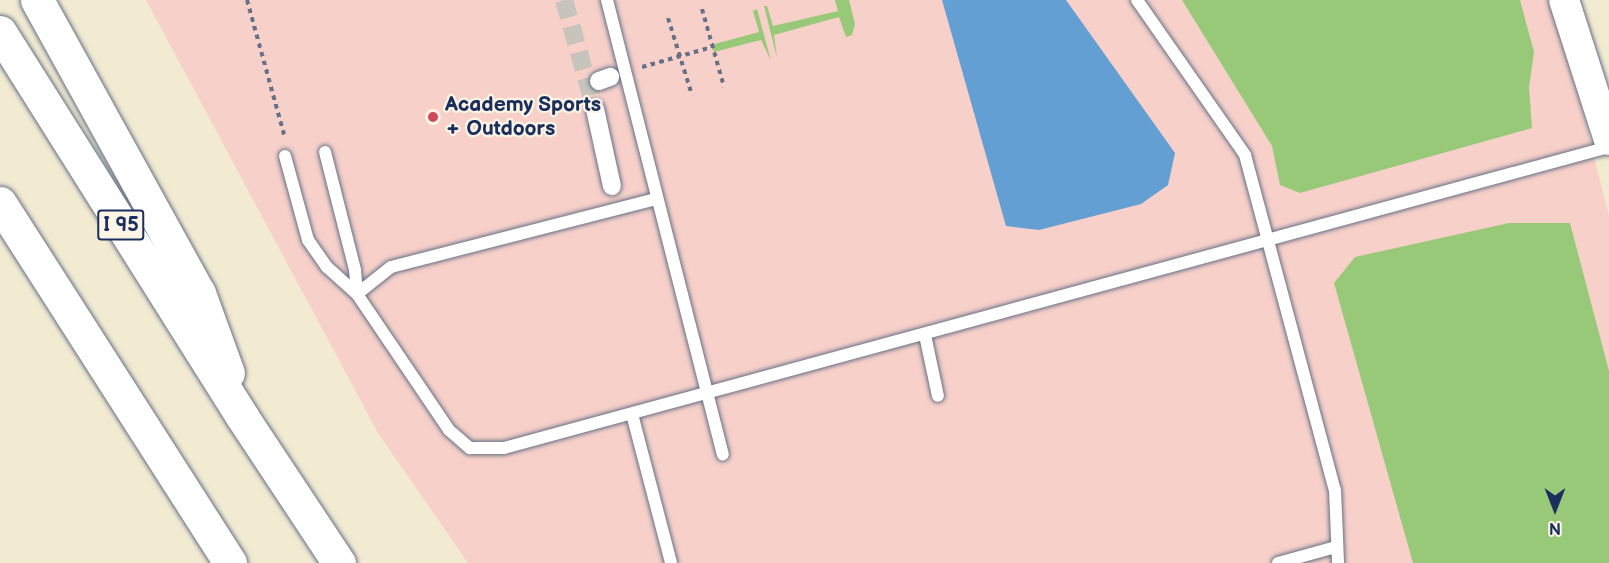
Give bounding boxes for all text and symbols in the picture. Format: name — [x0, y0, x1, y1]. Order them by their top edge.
place label: Academy Sports + Outdoors — [445, 92, 602, 142]
marker: Academy Sports + Outdoors — [426, 110, 440, 124]
road number: I 95 — [97, 208, 145, 242]
north arrow — [1525, 479, 1585, 539]
text: N — [1549, 518, 1561, 537]

